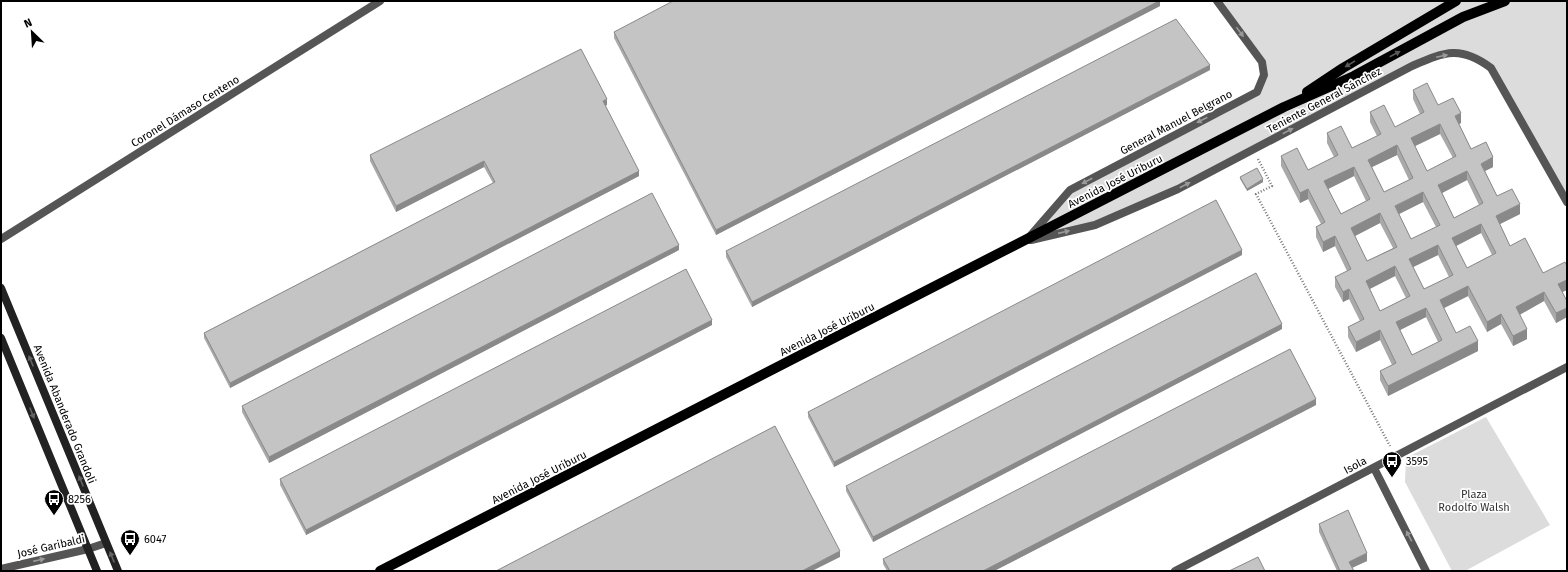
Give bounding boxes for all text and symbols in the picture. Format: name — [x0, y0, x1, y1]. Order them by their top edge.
north arrow — [12, 12, 52, 52]
text: N — [22, 16, 34, 31]
one-way arrow — [1236, 27, 1244, 38]
one-way arrow — [1389, 51, 1401, 57]
one-way arrow — [1435, 52, 1448, 58]
one-way arrow — [1344, 60, 1356, 67]
street label: Teniente General Sánchez — [1265, 65, 1384, 136]
street label: Coronel Dámaso Centeno — [129, 73, 242, 150]
street label: General Manuel Belgrano — [1118, 87, 1235, 158]
one-way arrow — [1197, 117, 1208, 124]
one-way arrow — [1282, 128, 1293, 134]
street label: Avenida José Uriburu — [1066, 152, 1165, 211]
one-way arrow — [1081, 177, 1093, 184]
one-way arrow — [1179, 182, 1191, 189]
one-way arrow — [1058, 229, 1070, 235]
street label: Avenida José Uriburu — [778, 300, 877, 359]
street label: Avenida Abanderado Grandoli — [31, 343, 98, 486]
one-way arrow — [28, 355, 34, 366]
one-way arrow — [29, 408, 35, 419]
street label: Avenida José Uriburu — [490, 448, 589, 507]
bus stop icon: 3595 — [1381, 450, 1403, 478]
street label: Isola — [1342, 454, 1369, 477]
place label: 3595 — [1406, 455, 1429, 468]
one-way arrow — [77, 474, 83, 486]
bus stop icon: 8256 — [43, 488, 65, 516]
park label: Plaza Rodolfo Walsh — [1438, 488, 1510, 514]
place label: 8256 — [68, 493, 91, 506]
bus stop icon: 6047 — [119, 528, 141, 556]
one-way arrow — [1405, 531, 1412, 542]
street label: José Garibaldi — [16, 532, 86, 561]
place label: 6047 — [144, 533, 167, 546]
one-way arrow — [109, 551, 115, 562]
one-way arrow — [33, 557, 45, 563]

